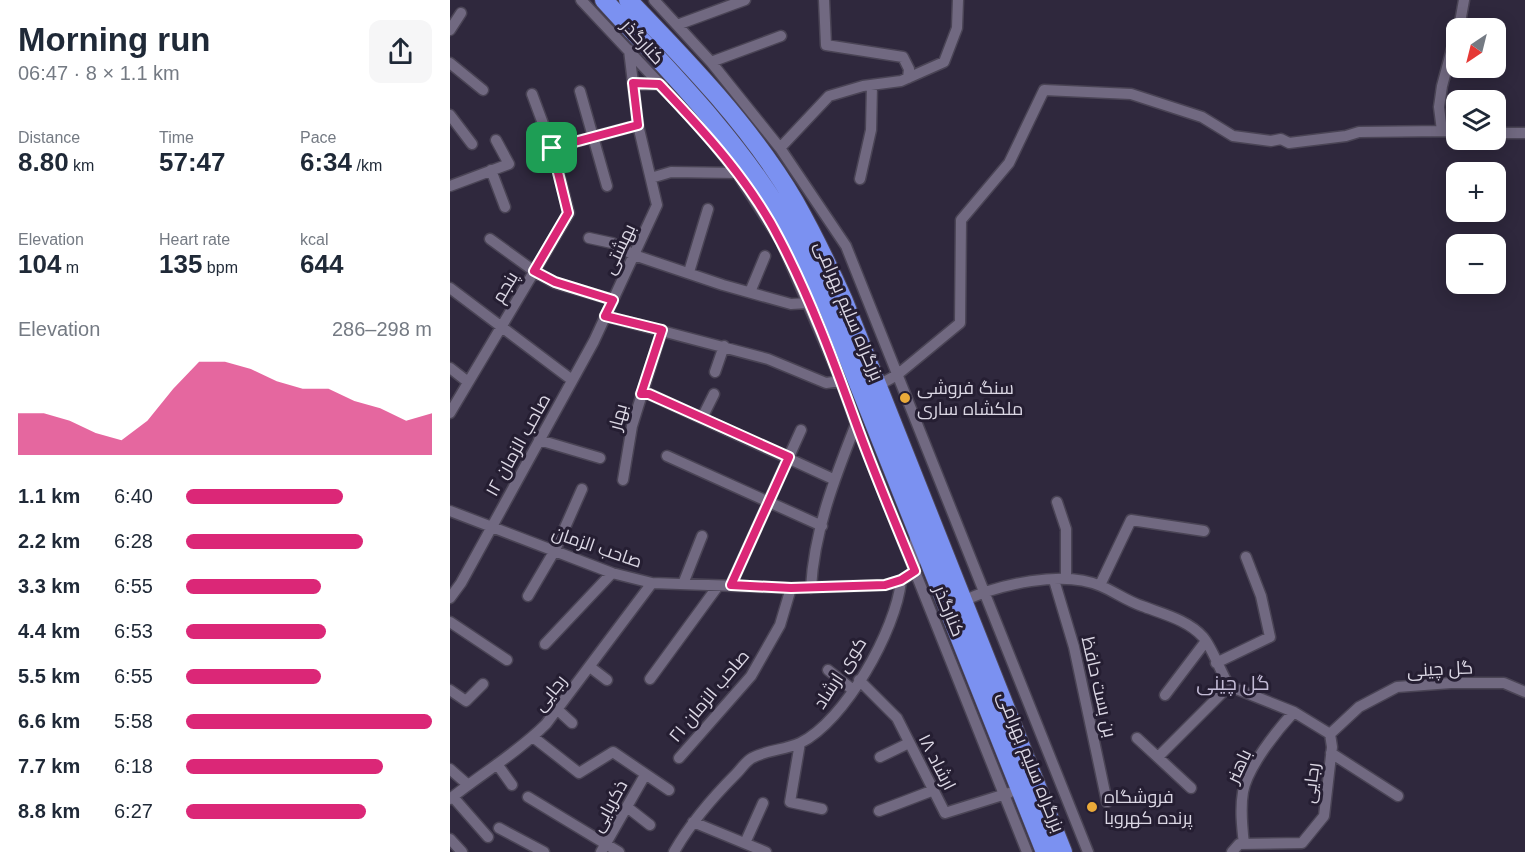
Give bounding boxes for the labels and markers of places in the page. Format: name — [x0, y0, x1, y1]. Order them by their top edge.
pin — [526, 122, 577, 173]
place label: سنگ فروشی ملکشاه ساری — [917, 378, 1023, 420]
marker: سنگ فروشی ملکشاه ساری — [898, 391, 912, 405]
place label: فروشگاه پرنده کهروبا — [1104, 787, 1193, 830]
marker: فروشگاه پرنده کهروبا — [1085, 800, 1099, 814]

